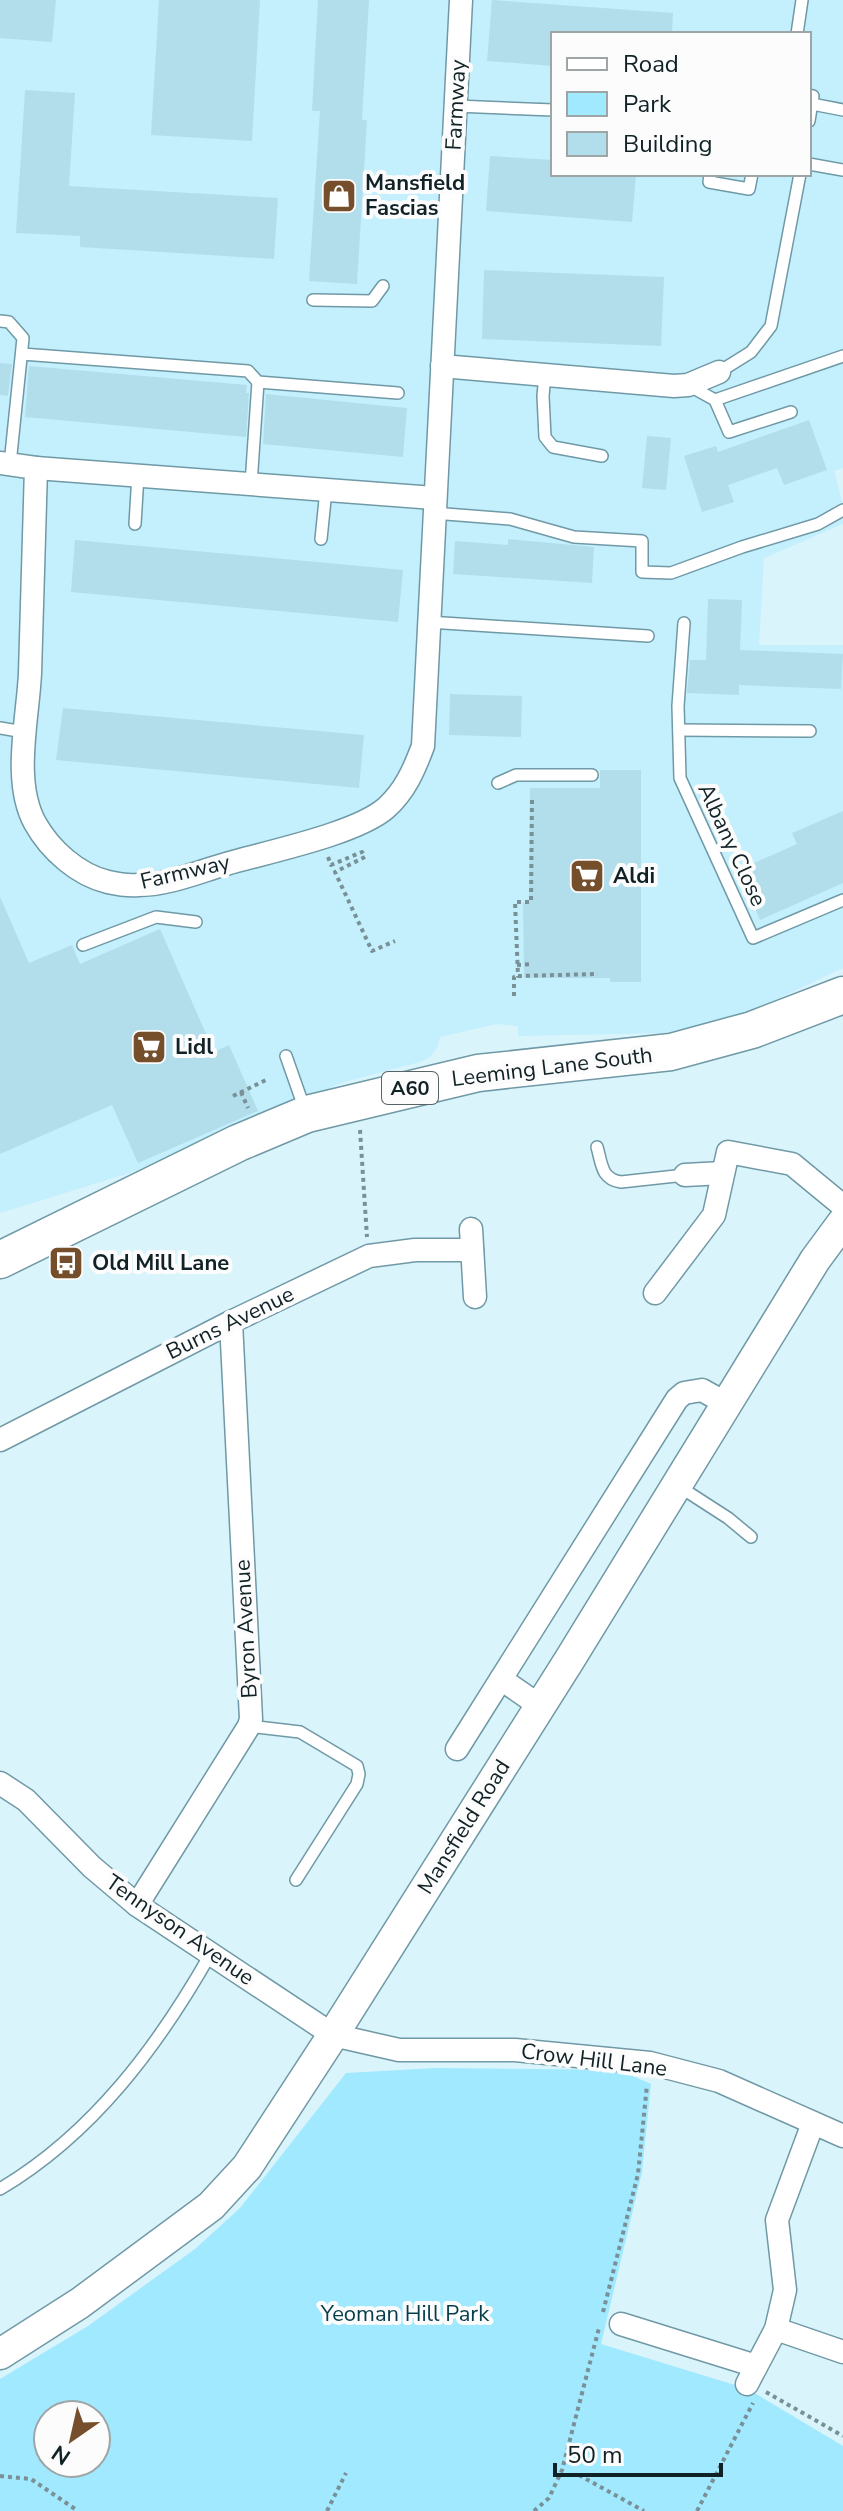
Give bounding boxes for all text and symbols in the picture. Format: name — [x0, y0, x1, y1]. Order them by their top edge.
legend — [551, 32, 811, 176]
text: Road — [623, 48, 679, 80]
street label: Farmway — [439, 58, 473, 151]
text: Park — [623, 88, 672, 120]
text: Building — [623, 128, 713, 160]
place label: Mansfield Fascias — [365, 168, 465, 223]
shop icon: Mansfield Fascias — [320, 177, 358, 215]
street label: Albany Close — [690, 779, 774, 911]
street label: Farmway — [137, 847, 233, 897]
supermarket icon: Aldi — [568, 857, 606, 895]
place label: Aldi — [613, 861, 655, 891]
supermarket icon: Lidl — [130, 1028, 168, 1066]
place label: Lidl — [175, 1032, 213, 1062]
street label: Leeming Lane South — [450, 1040, 654, 1094]
road number: A60 — [382, 1072, 438, 1104]
bus stop icon: Old Mill Lane — [47, 1244, 85, 1282]
place label: Old Mill Lane — [92, 1248, 229, 1278]
street label: Burns Avenue — [161, 1279, 299, 1367]
street label: Byron Avenue — [227, 1559, 265, 1699]
street label: Mansfield Road — [411, 1754, 517, 1900]
street label: Tennyson Avenue — [100, 1868, 260, 1992]
street label: Crow Hill Lane — [519, 2036, 669, 2084]
park label: Yeoman Hill Park — [320, 2299, 490, 2329]
north arrow — [32, 2399, 112, 2479]
scale bar — [555, 2427, 721, 2477]
text: N — [46, 2438, 77, 2472]
text: 50 m — [567, 2439, 623, 2471]

